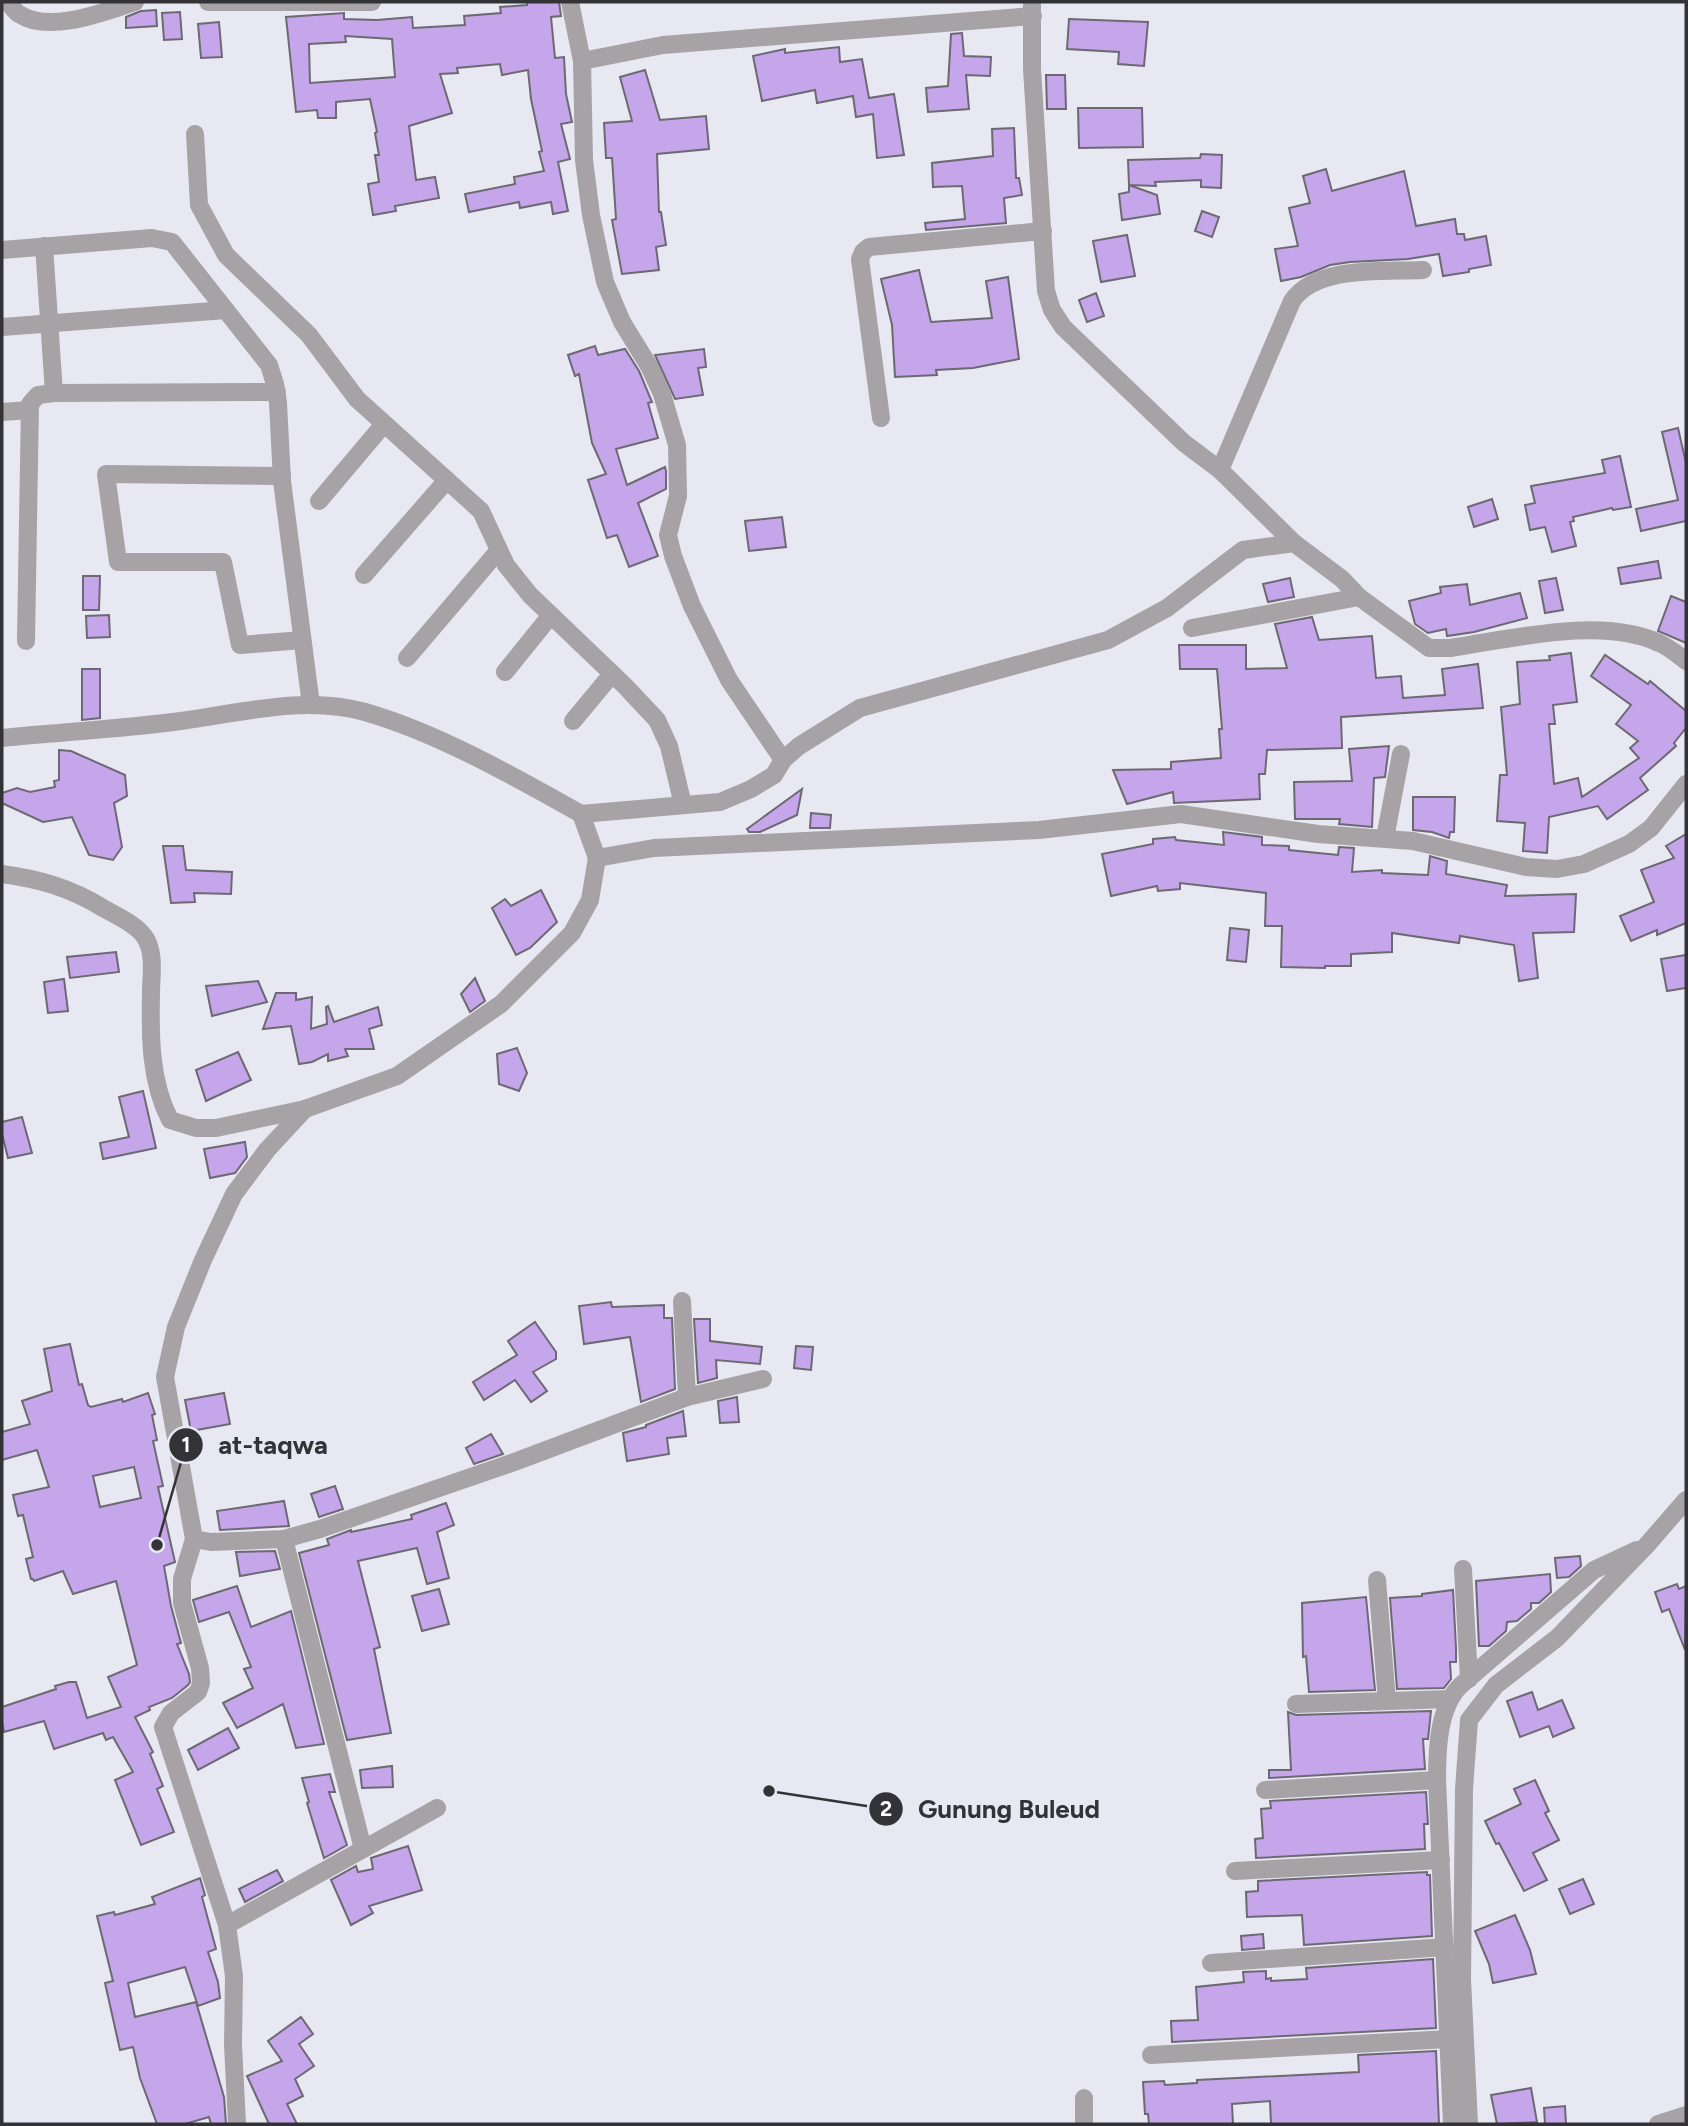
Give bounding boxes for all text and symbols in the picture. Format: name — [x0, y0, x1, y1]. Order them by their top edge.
callout: at-taqwa — [169, 1421, 341, 1468]
text: at-taqwa — [218, 1429, 328, 1461]
text: 1 — [182, 1432, 190, 1457]
callout: Gunung Buleud — [869, 1785, 1114, 1832]
text: Gunung Buleud — [918, 1793, 1100, 1825]
text: 2 — [880, 1796, 892, 1821]

